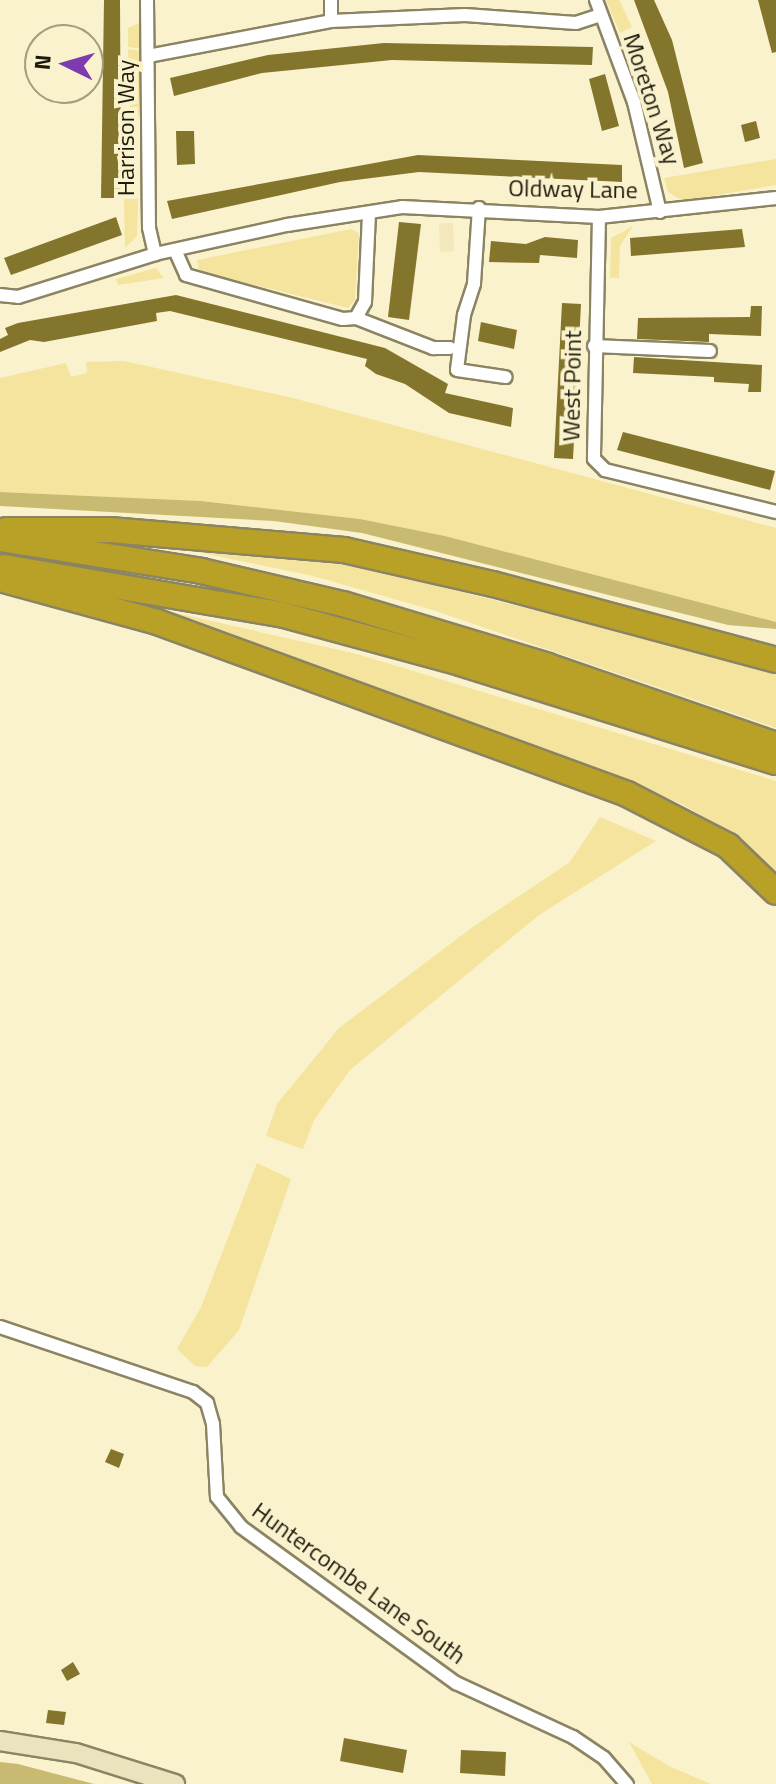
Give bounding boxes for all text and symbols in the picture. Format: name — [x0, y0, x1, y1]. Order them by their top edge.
north arrow — [24, 24, 104, 104]
street label: Moreton Way — [617, 30, 687, 168]
text: N — [24, 53, 60, 71]
street label: Harrison Way — [112, 60, 140, 196]
street label: Oldway Lane — [508, 173, 638, 205]
street label: West Point — [557, 330, 587, 442]
street label: Huntercombe Lane South — [247, 1496, 471, 1670]

